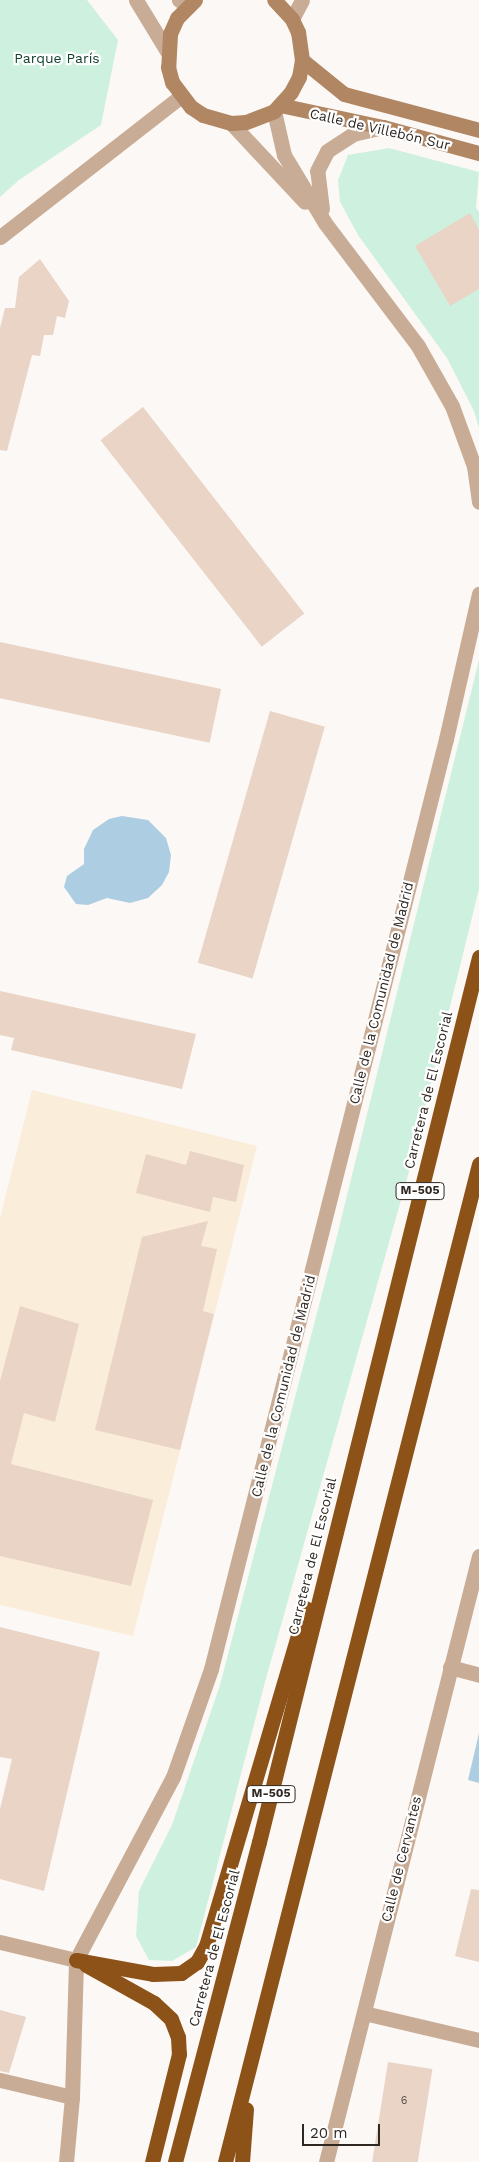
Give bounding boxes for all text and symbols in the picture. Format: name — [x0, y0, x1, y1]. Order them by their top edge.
park label: Parque París — [14, 50, 100, 66]
street label: Calle de Villebón Sur — [308, 105, 452, 153]
street label: Calle de la Comunidad de Madrid — [345, 880, 417, 1106]
street label: Carretera de El Escorial — [400, 1009, 456, 1171]
road number: M-505 — [395, 1182, 445, 1200]
street label: Calle de la Comunidad de Madrid — [247, 1273, 319, 1499]
street label: Carretera de El Escorial — [284, 1475, 340, 1637]
road number: M-505 — [246, 1785, 296, 1804]
street label: Calle de Cervantes — [377, 1794, 425, 1924]
street label: Carretera de El Escorial — [185, 1867, 243, 2029]
house number: 6 — [401, 2094, 407, 2108]
scale bar — [304, 2114, 382, 2146]
text: 20 m — [310, 2124, 348, 2142]

